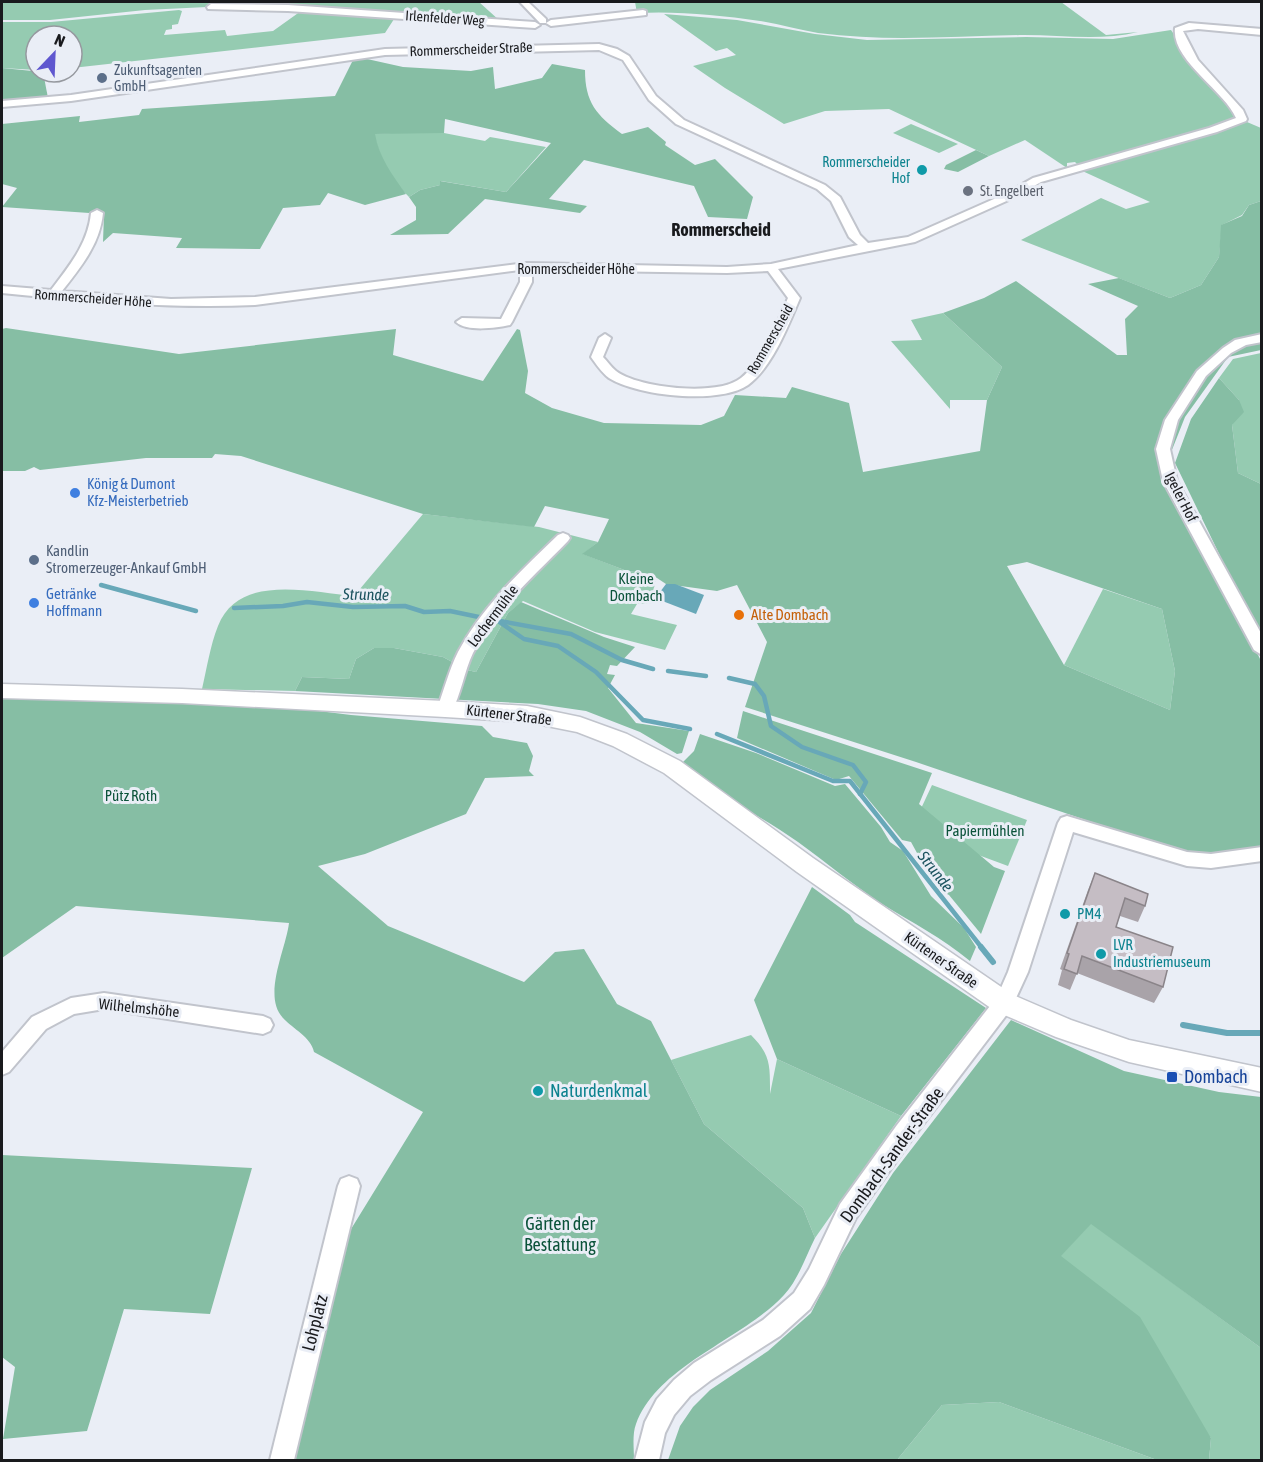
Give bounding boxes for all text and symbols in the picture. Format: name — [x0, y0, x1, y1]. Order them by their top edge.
street label: Irlenfelder Weg — [405, 7, 485, 29]
north arrow — [24, 24, 84, 84]
text: N — [52, 30, 68, 50]
street label: Rommerscheider Straße — [409, 39, 533, 59]
place label: Zukunftsagenten GmbH — [114, 62, 202, 94]
marker: Zukunftsagenten GmbH — [95, 71, 109, 85]
place label: Rommerscheider Hof — [822, 154, 911, 186]
marker: Rommerscheider Hof — [915, 163, 929, 177]
place label: St. Engelbert — [980, 183, 1044, 199]
marker: St. Engelbert — [961, 184, 975, 198]
district label: Rommerscheid — [671, 219, 771, 240]
street label: Rommerscheider Höhe — [517, 261, 635, 277]
street label: Rommerscheider Höhe — [34, 286, 152, 310]
street label: Rommerscheid — [744, 302, 796, 376]
street label: Igeler Hof — [1162, 469, 1201, 525]
place label: König & Dumont Kfz-Meisterbetrieb — [87, 475, 189, 509]
marker: König & Dumont Kfz-Meisterbetrieb — [68, 486, 82, 500]
place label: Kandlin Stromerzeuger-Ankauf GmbH — [46, 542, 207, 576]
marker: Kandlin Stromerzeuger-Ankauf GmbH — [27, 553, 41, 567]
park label: Kleine Dombach — [609, 570, 663, 604]
street label: Lochermühle — [464, 581, 521, 650]
place label: Getränke Hoffmann — [46, 585, 102, 619]
water label: Strunde — [342, 585, 389, 603]
marker: Getränke Hoffmann — [27, 596, 41, 610]
place label: Alte Dombach — [751, 606, 829, 623]
marker: Alte Dombach — [732, 608, 746, 622]
street label: Kürtener Straße — [465, 701, 553, 728]
park label: Pütz Roth — [105, 787, 157, 804]
park label: Papiermühlen — [945, 822, 1025, 839]
water label: Strunde — [914, 846, 957, 895]
place label: PM4 — [1077, 905, 1101, 922]
marker: PM4 — [1058, 907, 1072, 921]
street label: Kürtener Straße — [901, 928, 981, 991]
place label: LVR Industriemuseum — [1113, 936, 1211, 970]
marker: LVR Industriemuseum — [1094, 947, 1108, 961]
street label: Wilhelmshöhe — [98, 995, 180, 1020]
place label: Dombach — [1184, 1066, 1248, 1087]
marker: Dombach — [1165, 1070, 1179, 1084]
place label: Naturdenkmal — [550, 1080, 648, 1101]
street label: Dombach-Sander-Straße — [835, 1083, 948, 1226]
marker: Naturdenkmal — [531, 1084, 545, 1098]
park label: Gärten der Bestattung — [524, 1213, 596, 1255]
street label: Lohplatz — [297, 1292, 332, 1353]

